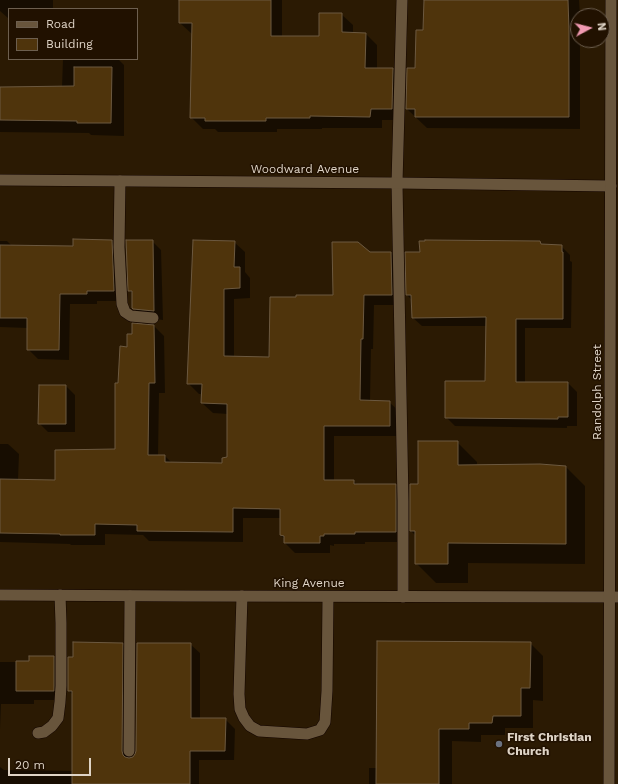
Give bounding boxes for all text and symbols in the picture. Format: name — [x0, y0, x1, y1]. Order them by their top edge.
legend — [8, 8, 138, 60]
north arrow — [570, 8, 610, 48]
text: Road — [46, 17, 75, 31]
text: N — [594, 22, 608, 31]
text: Building — [46, 37, 93, 51]
street label: Woodward Avenue — [251, 162, 359, 176]
street label: Randolph Street — [590, 344, 604, 440]
street label: King Avenue — [273, 576, 345, 590]
place label: First Christian Church — [507, 730, 592, 758]
marker: First Christian Church — [494, 739, 504, 749]
scale bar — [10, 750, 93, 776]
text: 20 m — [15, 758, 45, 772]

